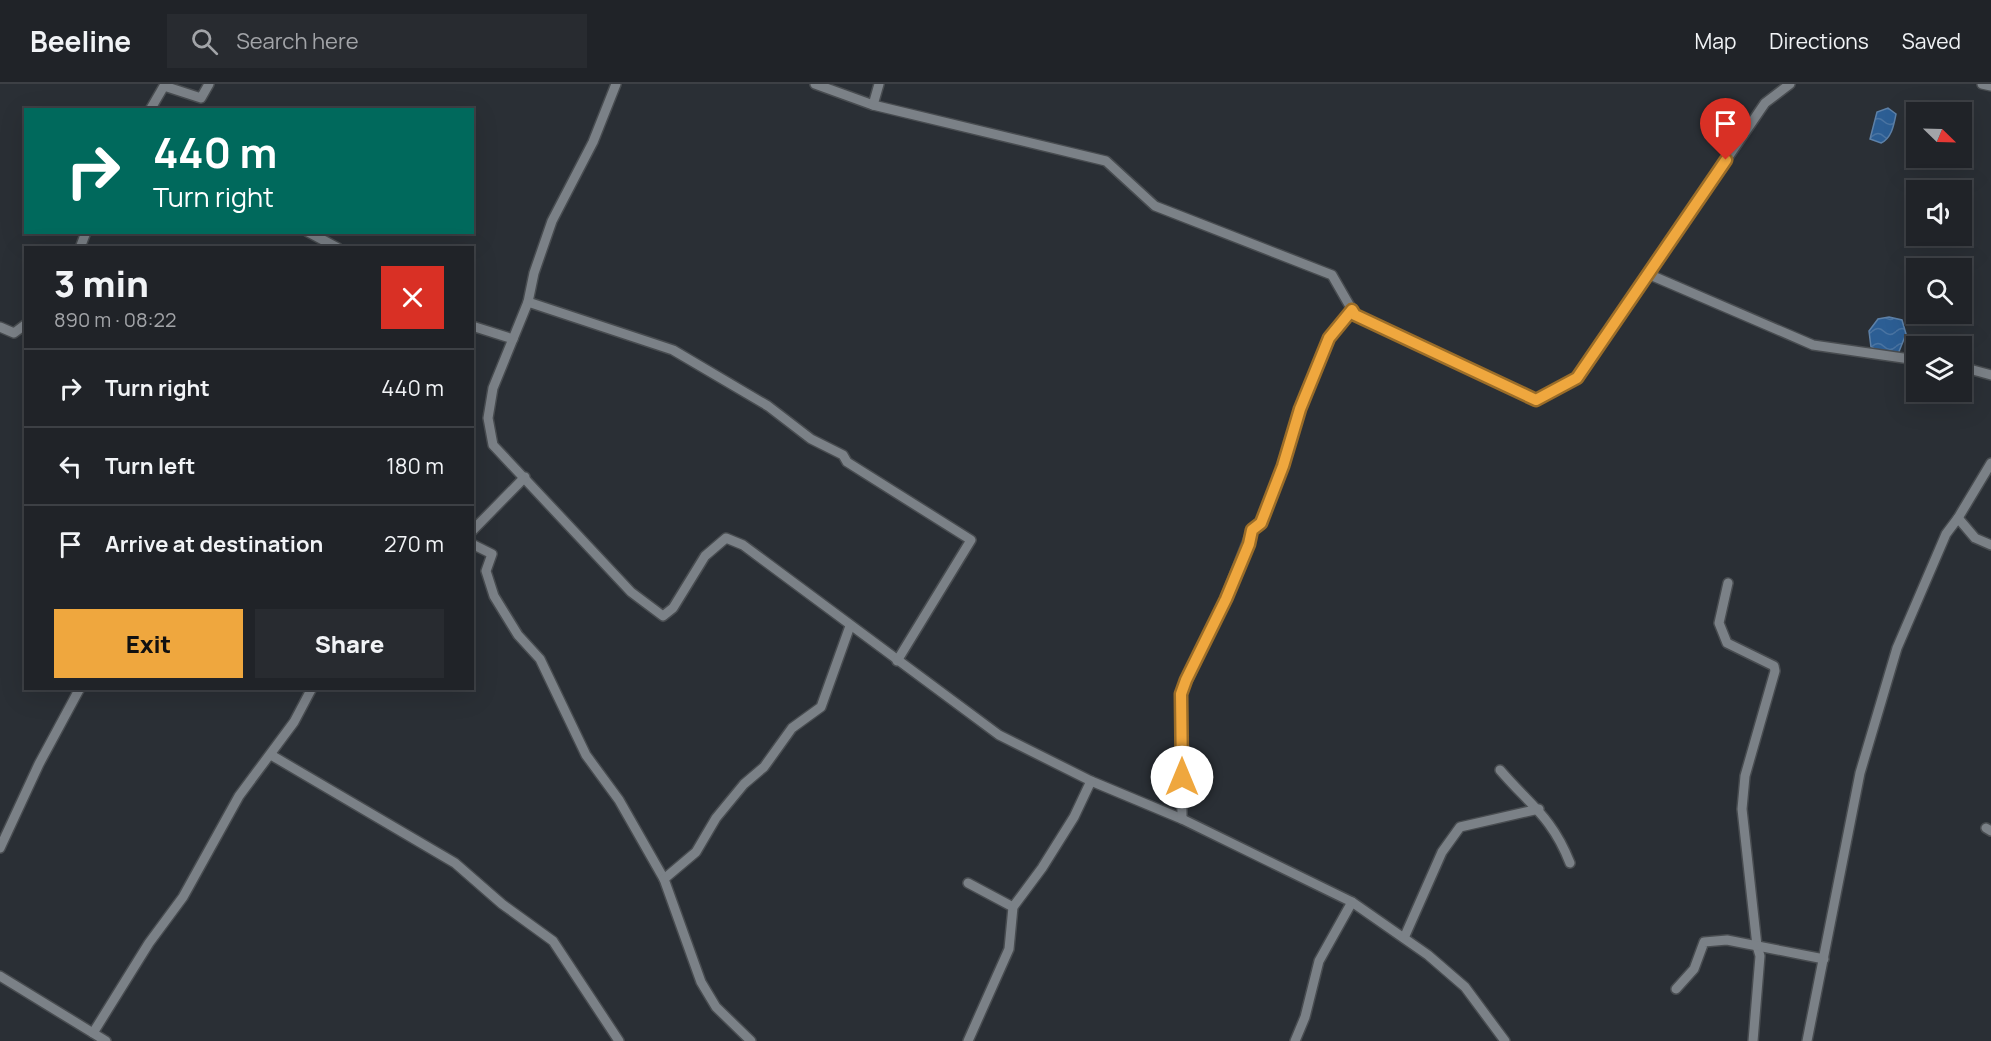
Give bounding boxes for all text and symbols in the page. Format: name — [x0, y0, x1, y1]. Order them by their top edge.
search box — [167, 14, 587, 68]
text: Beeline — [30, 22, 131, 60]
icon: search — [188, 25, 221, 58]
text: Search here — [236, 26, 359, 56]
text: Map — [1695, 27, 1736, 55]
text: Directions — [1769, 27, 1869, 55]
text: Saved — [1902, 27, 1961, 55]
pin — [1700, 98, 1751, 160]
north arrow — [1906, 102, 1972, 168]
map controls — [1906, 102, 1972, 402]
icon: arrive — [1709, 107, 1742, 140]
text: 440 m — [153, 123, 277, 181]
icon: right — [54, 132, 132, 210]
text: Turn right — [153, 178, 274, 215]
button: sound — [1906, 180, 1972, 246]
button: search — [1906, 258, 1972, 324]
text: 3 min — [54, 259, 149, 308]
button: close — [381, 266, 444, 329]
text: 890 m · 08:22 — [54, 306, 176, 333]
button: layers — [1906, 336, 1972, 402]
icon: right — [54, 372, 87, 405]
text: Turn right — [105, 373, 210, 403]
text: 440 m — [381, 373, 444, 403]
icon: left — [54, 450, 87, 483]
text: Turn left — [105, 451, 195, 481]
text: 180 m — [386, 451, 444, 481]
icon: arrive — [54, 528, 87, 561]
text: Arrive at destination — [105, 529, 323, 559]
text: 270 m — [384, 529, 444, 559]
button: Exit — [54, 609, 243, 678]
button: Share — [255, 609, 444, 678]
position arrow — [1150, 745, 1214, 809]

